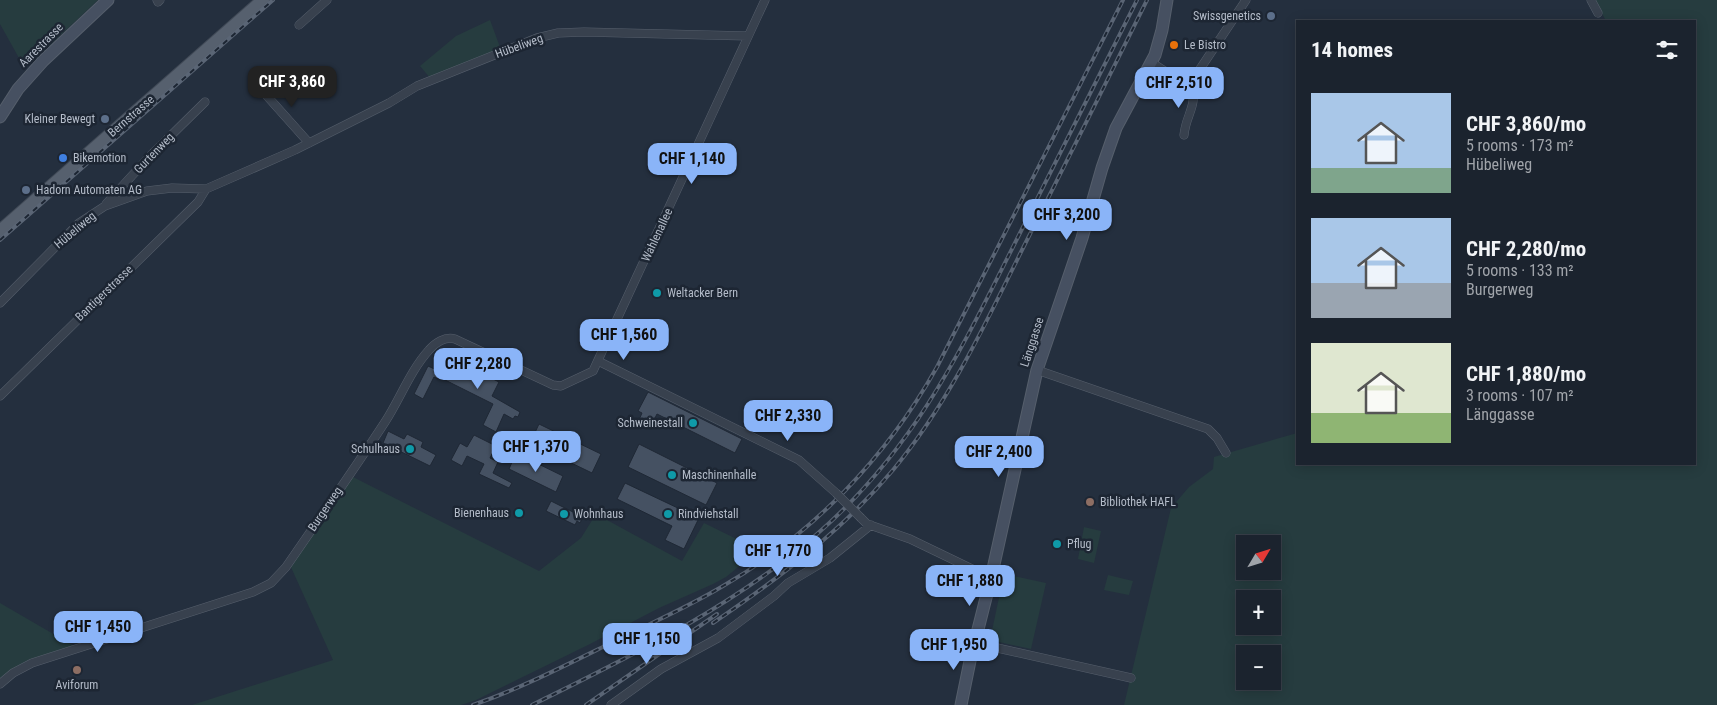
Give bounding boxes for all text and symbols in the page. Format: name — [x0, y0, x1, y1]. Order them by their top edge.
place label: Swissgenetics — [1193, 9, 1261, 23]
marker: Swissgenetics — [1265, 10, 1277, 22]
street label: Aarestrasse — [16, 20, 66, 70]
street label: Hübeliweg — [493, 31, 545, 61]
icon: filters — [1653, 36, 1681, 64]
place label: Le Bistro — [1184, 38, 1226, 52]
text: 14 homes — [1311, 38, 1393, 62]
marker: Le Bistro — [1168, 39, 1180, 51]
pin: CHF 3,860 — [235, 66, 349, 108]
pin: CHF 2,510 — [1122, 66, 1236, 109]
text: CHF 3,860 — [259, 72, 325, 91]
text: CHF 2,510 — [1146, 73, 1212, 92]
street label: Bernstrasse — [105, 92, 157, 140]
place label: Kleiner Bewegt — [24, 112, 95, 126]
text: CHF 3,860/mo — [1466, 112, 1586, 136]
marker: Kleiner Bewegt — [99, 113, 111, 125]
icon: home — [1351, 113, 1411, 173]
street label: Gurtenweg — [131, 130, 177, 176]
text: 5 rooms · 173 m² — [1466, 136, 1574, 155]
pin: CHF 1,140 — [635, 142, 749, 185]
text: CHF 1,140 — [659, 149, 725, 168]
place label: Bikemotion — [73, 151, 127, 165]
marker: Bikemotion — [57, 152, 69, 164]
text: Hübeliweg — [1466, 155, 1532, 174]
place label: Hadorn Automaten AG — [36, 183, 142, 197]
marker: Hadorn Automaten AG — [20, 184, 32, 196]
pin: CHF 3,200 — [1010, 198, 1124, 241]
text: CHF 3,200 — [1034, 205, 1100, 224]
street label: Wahlenallee — [639, 206, 676, 264]
street label: Hübeliweg — [51, 209, 99, 251]
text: CHF 2,280/mo — [1466, 237, 1586, 261]
icon: home — [1351, 238, 1411, 298]
text: 5 rooms · 133 m² — [1466, 261, 1574, 280]
street label: Bantigerstrasse — [72, 262, 136, 324]
text: Burgerweg — [1466, 280, 1533, 299]
place label: Weltacker Bern — [667, 286, 738, 300]
marker: Weltacker Bern — [651, 287, 663, 299]
street label: Länggasse — [1017, 315, 1047, 369]
pin: CHF 1,560 — [567, 318, 681, 361]
text: CHF 1,560 — [591, 325, 657, 344]
pin: CHF 2,280 — [421, 348, 535, 390]
text: CHF 2,280 — [445, 354, 511, 373]
text: CHF 1,880/mo — [1466, 362, 1586, 386]
icon: home — [1351, 363, 1411, 423]
text: 3 rooms · 107 m² — [1466, 386, 1574, 405]
pin: CHF 2,330 — [731, 400, 845, 442]
text: Länggasse — [1466, 405, 1535, 424]
text: CHF 2,330 — [755, 406, 821, 425]
place label: Schweinestall — [618, 416, 683, 430]
marker: Schweinestall — [687, 417, 699, 429]
pin: CHF 1,370 — [479, 430, 593, 473]
pin: CHF 2,400 — [942, 436, 1056, 478]
text: CHF 1,370 — [503, 437, 569, 456]
place label: Schulhaus — [351, 442, 400, 456]
text: CHF 2,400 — [966, 442, 1032, 461]
marker: Schulhaus — [404, 443, 416, 455]
place label: Maschinenhalle — [682, 468, 757, 482]
marker: Maschinenhalle — [666, 469, 678, 481]
street label: Burgerweg — [305, 484, 345, 534]
place label: Bibliothek HAFL — [1100, 495, 1176, 509]
marker: Bibliothek HAFL — [1084, 496, 1096, 508]
place label: Bienenhaus — [454, 506, 509, 520]
marker: Bienenhaus — [513, 507, 525, 519]
place label: Wohnhaus — [574, 507, 623, 521]
place label: Rindviehstall — [678, 507, 738, 521]
marker: Wohnhaus — [558, 508, 570, 520]
marker: Rindviehstall — [662, 508, 674, 520]
pin: CHF 1,770 — [721, 534, 835, 577]
north arrow — [1236, 535, 1281, 580]
map controls — [1236, 535, 1281, 690]
place label: Pflug — [1067, 537, 1092, 551]
marker: Pflug — [1051, 538, 1063, 550]
text: CHF 1,770 — [745, 541, 811, 560]
pin: CHF 1,880 — [913, 564, 1027, 607]
text: CHF 1,880 — [937, 571, 1003, 590]
button: + — [1236, 590, 1281, 635]
pin: CHF 1,450 — [41, 610, 155, 653]
text: CHF 1,450 — [65, 617, 131, 636]
pin: CHF 1,150 — [590, 622, 704, 665]
pin: CHF 1,950 — [897, 628, 1011, 671]
text: CHF 1,150 — [614, 629, 680, 648]
text: CHF 1,950 — [921, 635, 987, 654]
button: − — [1236, 645, 1281, 690]
marker: Aviforum — [71, 664, 83, 676]
place label: Aviforum — [56, 678, 98, 692]

